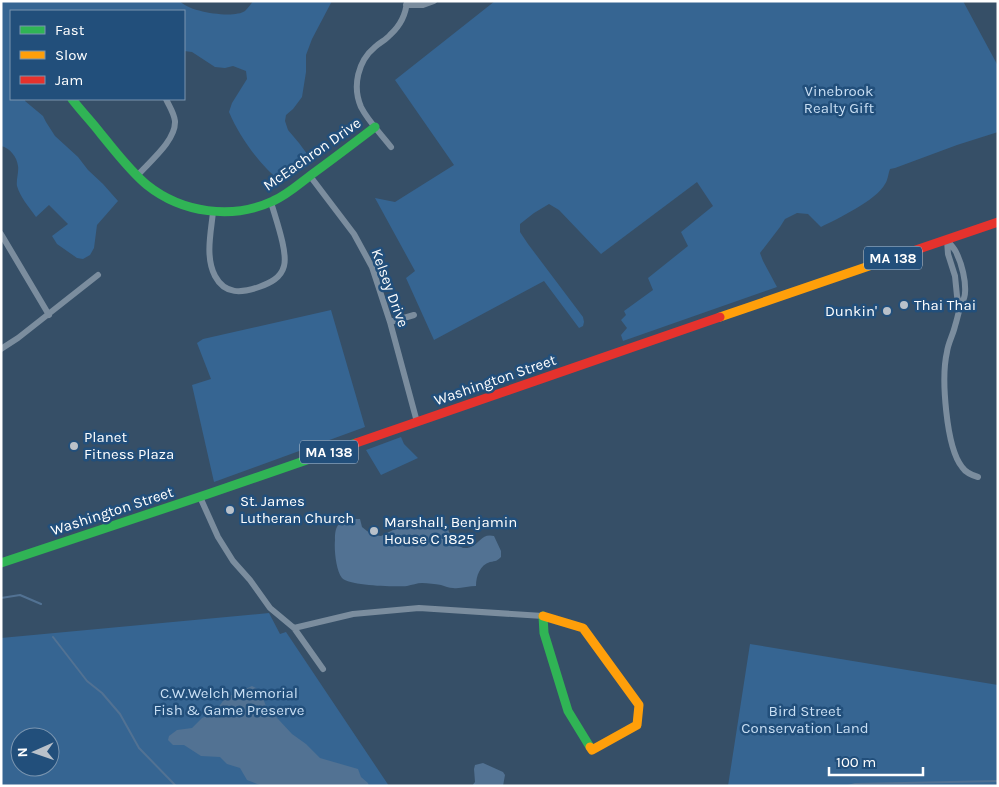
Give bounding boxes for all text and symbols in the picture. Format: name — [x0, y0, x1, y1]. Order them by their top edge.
legend — [10, 10, 185, 100]
text: Fast — [55, 21, 85, 39]
text: Slow — [55, 46, 87, 64]
text: Jam — [55, 71, 83, 89]
park label: Vinebrook Realty Gift — [804, 82, 875, 117]
street label: McEachron Drive — [260, 114, 364, 194]
street label: Kelsey Drive — [367, 246, 413, 330]
road number: MA 138 — [864, 247, 922, 270]
place label: Thai Thai — [914, 296, 976, 314]
marker: Thai Thai — [898, 299, 910, 311]
place label: Dunkin' — [825, 302, 877, 320]
marker: Dunkin' — [881, 305, 893, 317]
street label: Washington Street — [432, 351, 559, 409]
place label: Planet Fitness Plaza — [84, 428, 174, 463]
marker: Planet Fitness Plaza — [68, 440, 80, 452]
road number: MA 138 — [300, 441, 358, 464]
street label: Washington Street — [48, 483, 176, 539]
place label: St. James Lutheran Church — [240, 492, 354, 527]
marker: St. James Lutheran Church — [224, 504, 236, 516]
place label: Marshall, Benjamin House C 1825 — [384, 513, 517, 548]
marker: Marshall, Benjamin House C 1825 — [368, 525, 380, 537]
park label: C.W.Welch Memorial Fish & Game Preserve — [154, 684, 305, 719]
park label: Bird Street Conservation Land — [741, 702, 869, 737]
north arrow — [10, 727, 60, 777]
scale bar — [829, 744, 923, 776]
text: N — [14, 747, 31, 758]
text: 100 m — [836, 753, 876, 771]

